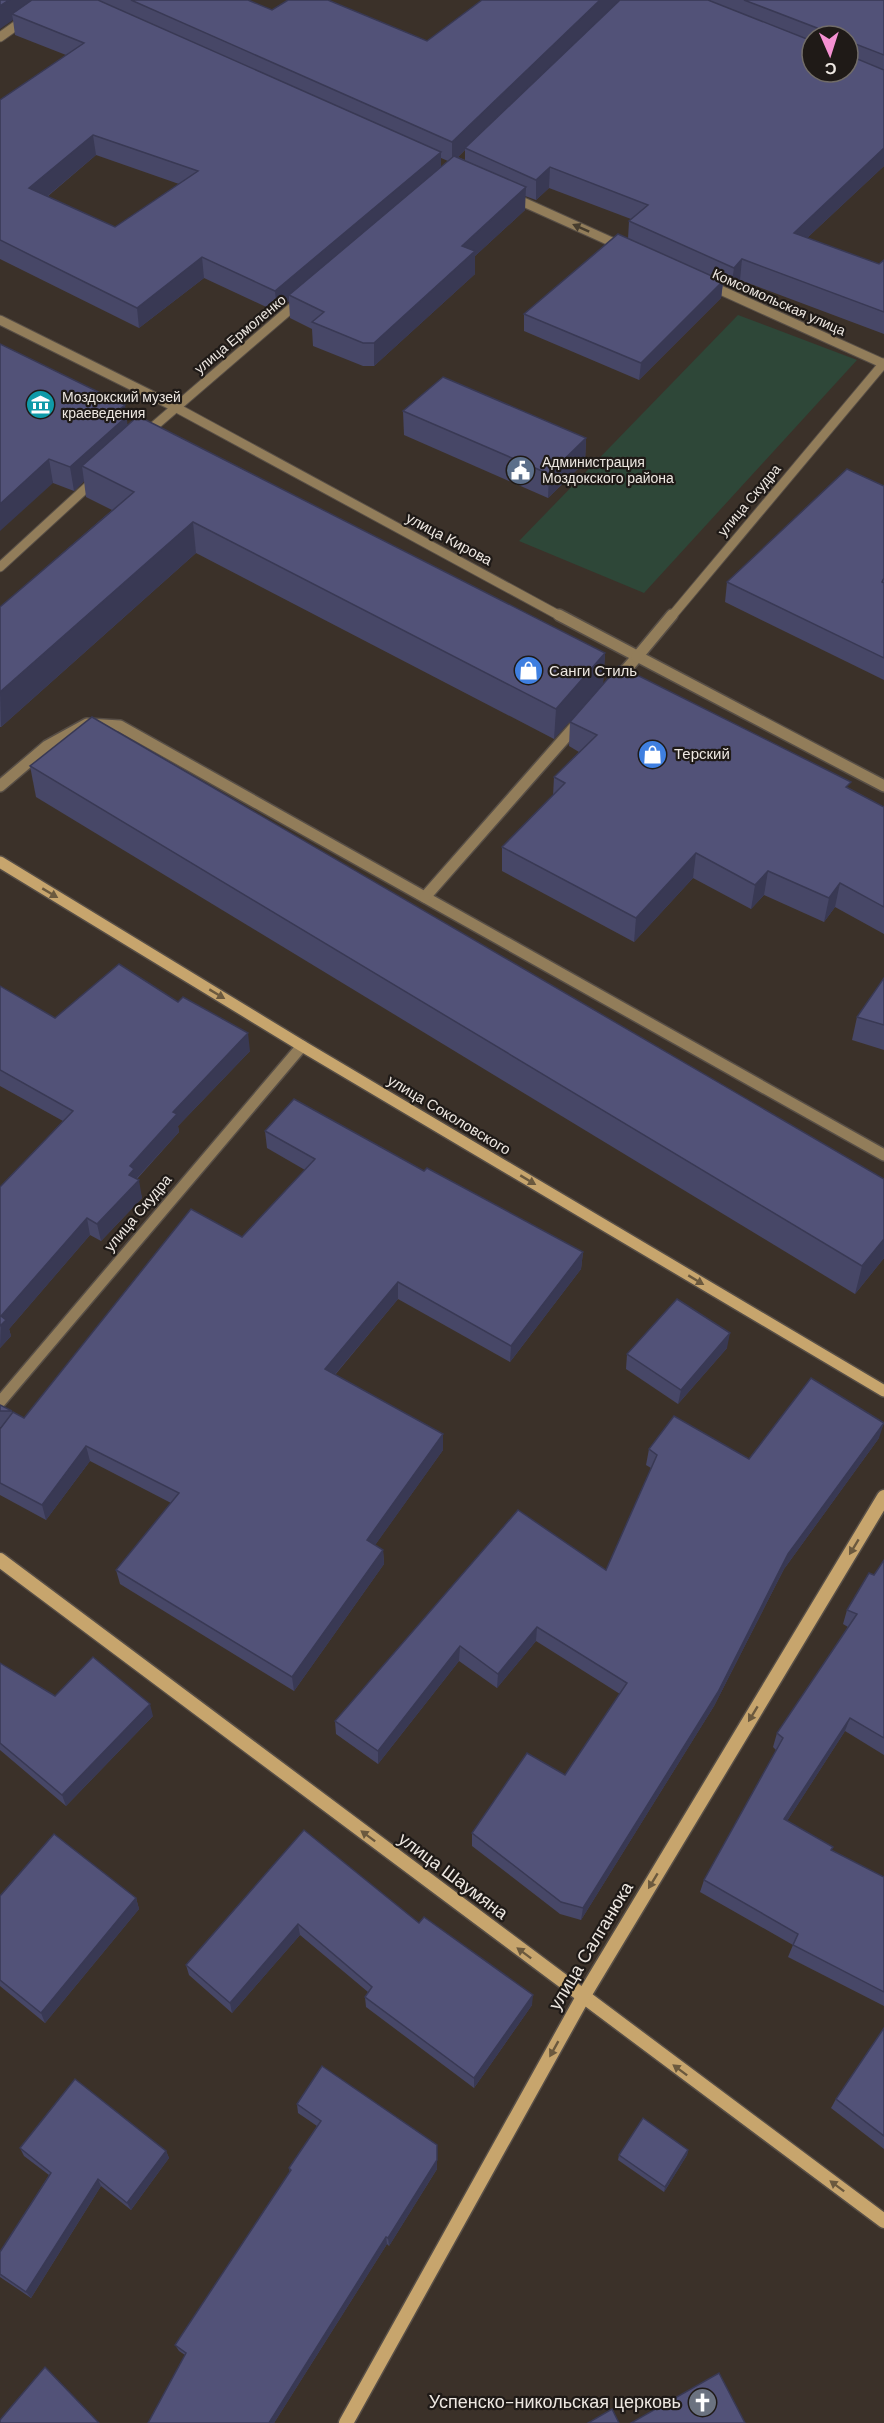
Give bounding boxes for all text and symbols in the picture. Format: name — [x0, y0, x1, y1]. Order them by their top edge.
north arrow — [800, 24, 860, 84]
text: С — [824, 58, 837, 79]
one-way arrow — [572, 223, 590, 233]
street label: Комсомольская улица — [710, 264, 849, 340]
street label: улица Ермоленко — [190, 290, 290, 378]
place label: Моздокский музей краеведения — [62, 388, 181, 422]
museum icon: Моздокский музей краеведения — [25, 389, 57, 421]
place label: Администрация Моздокского района — [542, 453, 674, 487]
public building icon: Администрация Моздокского района — [505, 454, 537, 486]
street label: улица Скудра — [714, 460, 785, 540]
street label: улица Кирова — [402, 508, 496, 570]
shop icon: Санги Стиль — [512, 655, 544, 687]
place label: Санги Стиль — [549, 661, 637, 681]
shop icon: Терский — [637, 738, 669, 770]
place label: Терский — [674, 744, 730, 764]
one-way arrow — [42, 887, 58, 898]
one-way arrow — [209, 988, 225, 999]
street label: улица Соколовского — [384, 1070, 514, 1160]
street label: улица Скудра — [100, 1170, 177, 1256]
one-way arrow — [520, 1175, 537, 1185]
one-way arrow — [688, 1274, 704, 1285]
one-way arrow — [848, 1539, 859, 1555]
one-way arrow — [748, 1706, 759, 1722]
street label: улица Шаумяна — [393, 1827, 513, 1926]
one-way arrow — [361, 1831, 376, 1843]
one-way arrow — [647, 1873, 658, 1889]
street label: улица Салганюка — [543, 1876, 639, 2015]
one-way arrow — [517, 1948, 532, 1960]
one-way arrow — [549, 2041, 559, 2058]
one-way arrow — [673, 2064, 689, 2076]
one-way arrow — [829, 2180, 845, 2192]
church icon: Успенско-никольская церковь — [686, 2386, 718, 2418]
place label: Успенско-никольская церковь — [429, 2390, 681, 2414]

